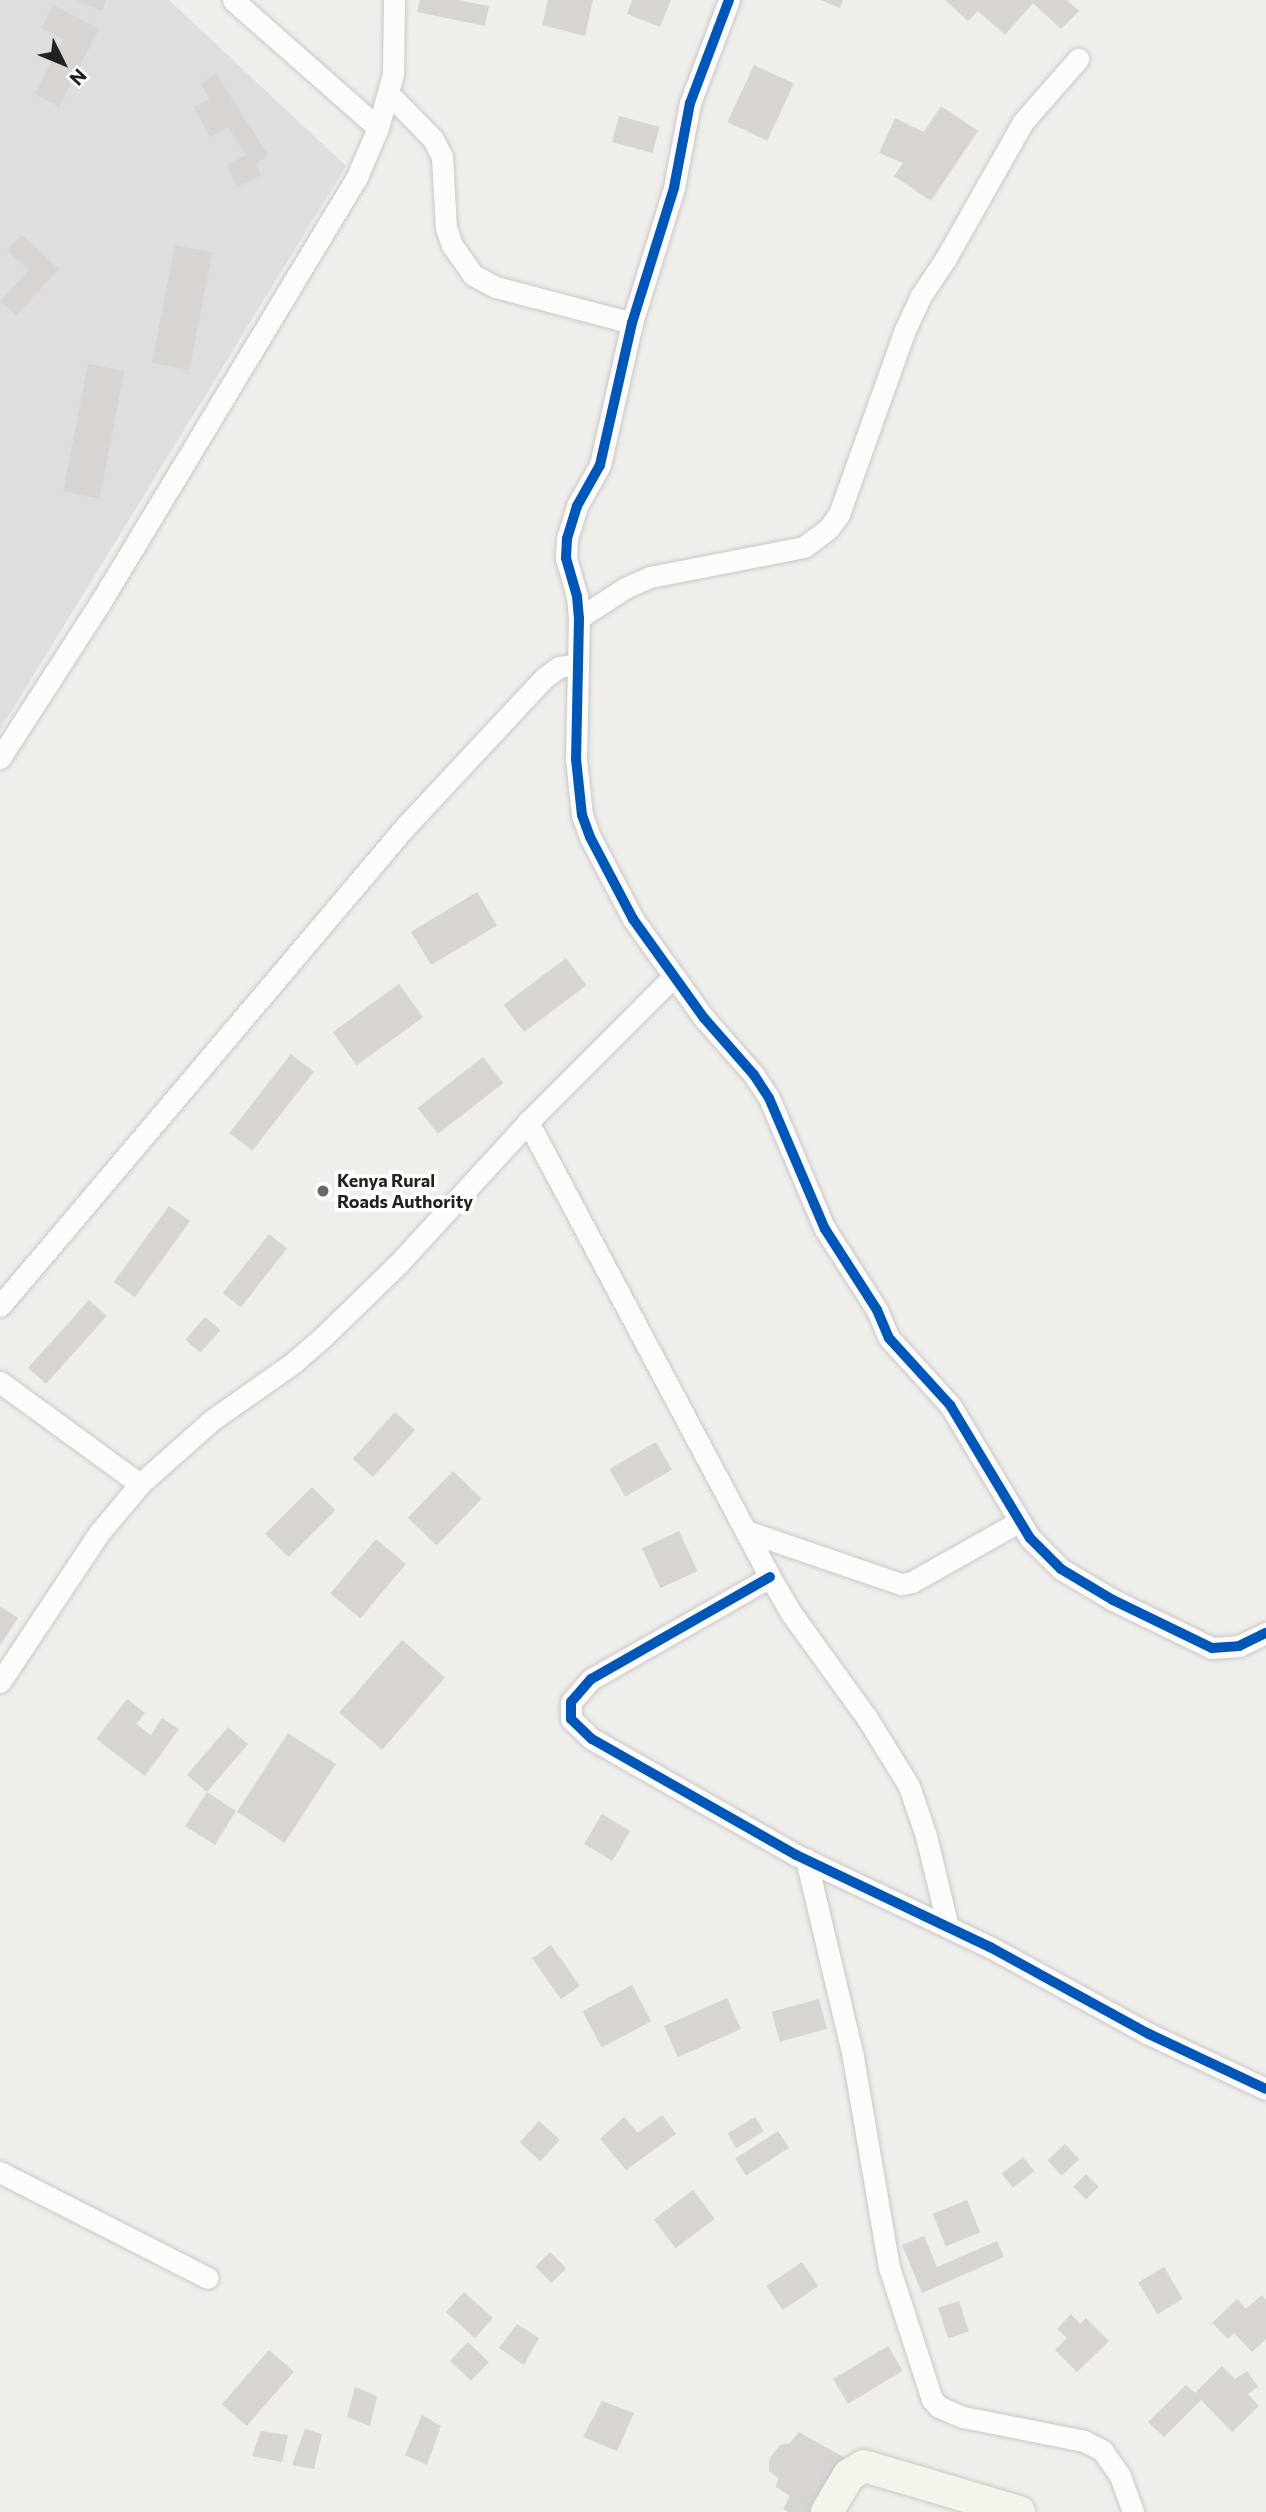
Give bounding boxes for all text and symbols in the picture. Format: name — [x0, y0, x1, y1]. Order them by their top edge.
north arrow — [28, 28, 98, 98]
text: N — [65, 65, 92, 91]
place label: Kenya Rural Roads Authority — [337, 1170, 473, 1212]
marker: Kenya Rural Roads Authority — [315, 1183, 331, 1199]

